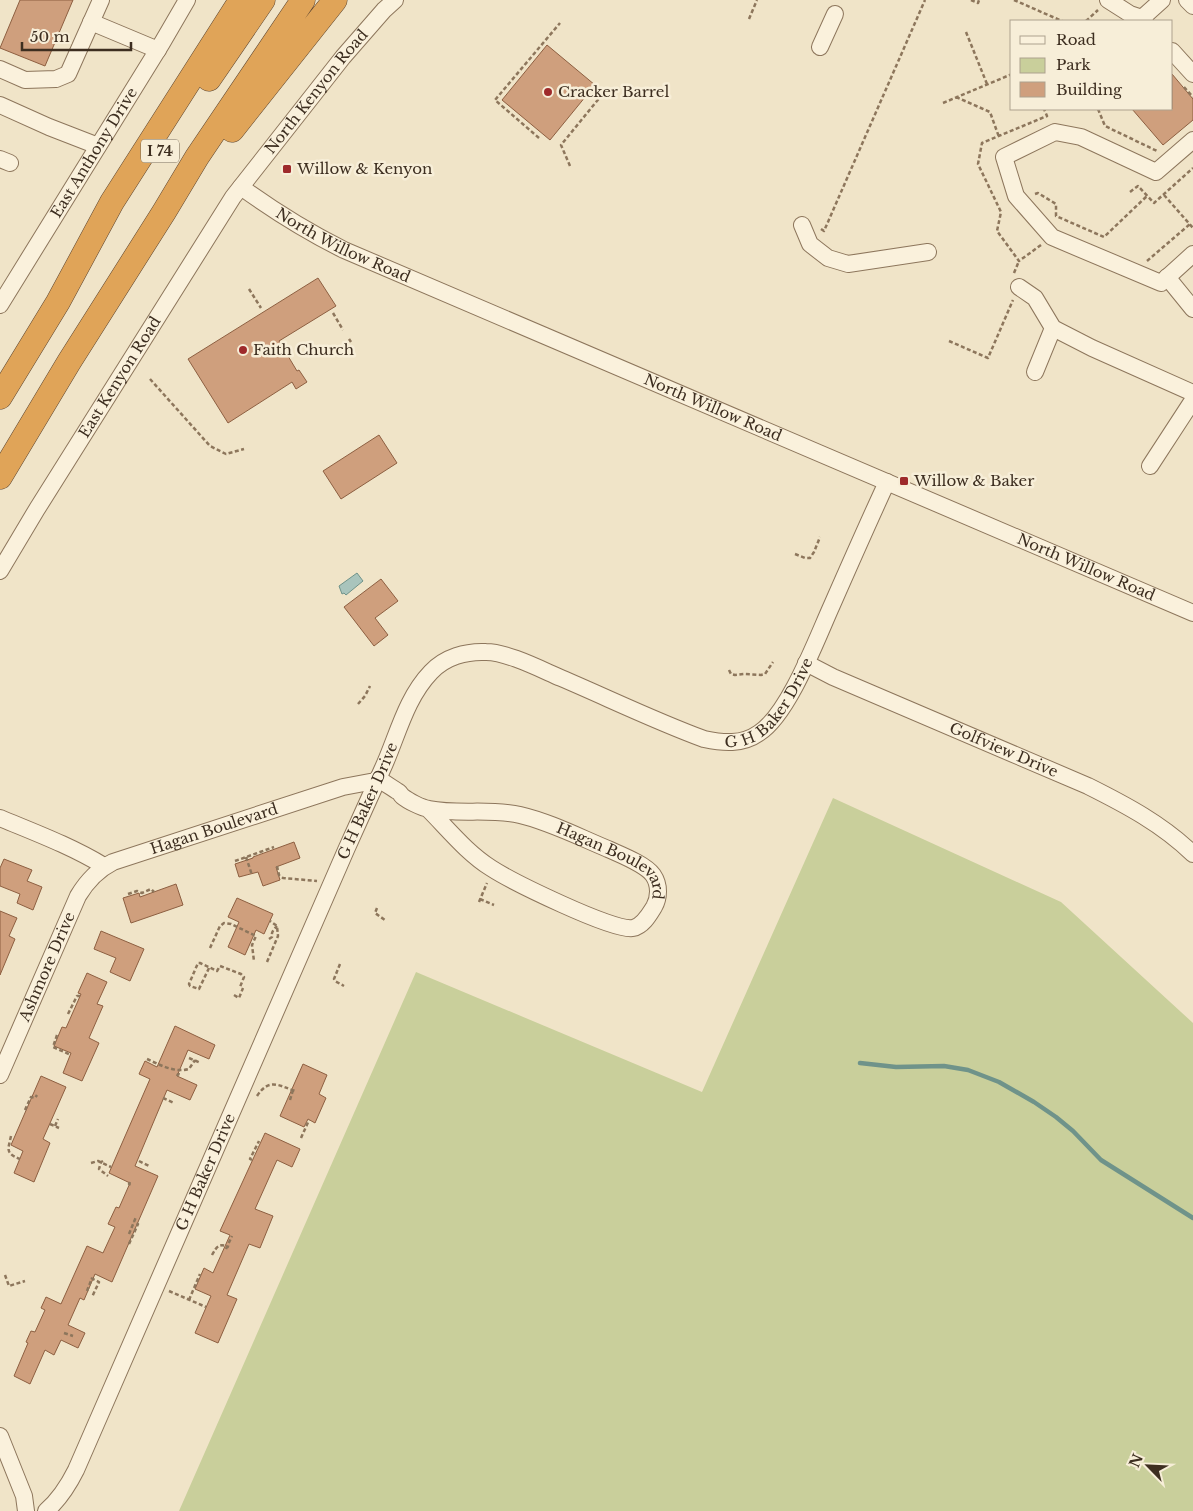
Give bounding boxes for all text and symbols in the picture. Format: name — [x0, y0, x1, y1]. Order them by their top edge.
scale bar — [22, 20, 131, 52]
legend — [1010, 20, 1173, 110]
street label: North Kenyon Road — [261, 25, 372, 157]
text: 50 m — [30, 27, 70, 46]
text: Road — [1056, 30, 1096, 49]
text: Park — [1056, 55, 1092, 74]
text: Building — [1056, 80, 1123, 99]
place label: Cracker Barrel — [558, 82, 669, 101]
street label: East Anthony Drive — [46, 84, 141, 221]
marker: Cracker Barrel — [542, 86, 554, 98]
road number: I 74 — [141, 140, 179, 162]
place label: Willow & Kenyon — [296, 159, 432, 178]
marker: Willow & Kenyon — [281, 163, 293, 175]
street label: North Willow Road — [272, 203, 413, 286]
street label: East Kenyon Road — [74, 313, 165, 441]
place label: Faith Church — [253, 340, 354, 359]
marker: Faith Church — [237, 344, 249, 356]
street label: North Willow Road — [641, 369, 785, 445]
place label: Willow & Baker — [913, 471, 1035, 490]
marker: Willow & Baker — [898, 475, 910, 487]
street label: North Willow Road — [1014, 529, 1158, 605]
street label: G H Baker Drive — [724, 655, 817, 751]
street label: Golfview Drive — [947, 718, 1061, 781]
street label: G H Baker Drive — [333, 740, 401, 862]
street label: Hagan Boulevard — [148, 799, 280, 858]
street label: Hagan Boulevard — [554, 818, 668, 901]
street label: Ashmore Drive — [14, 909, 79, 1025]
street label: G H Baker Drive — [171, 1110, 239, 1234]
north arrow — [1123, 1441, 1173, 1491]
text: N — [1125, 1451, 1147, 1470]

